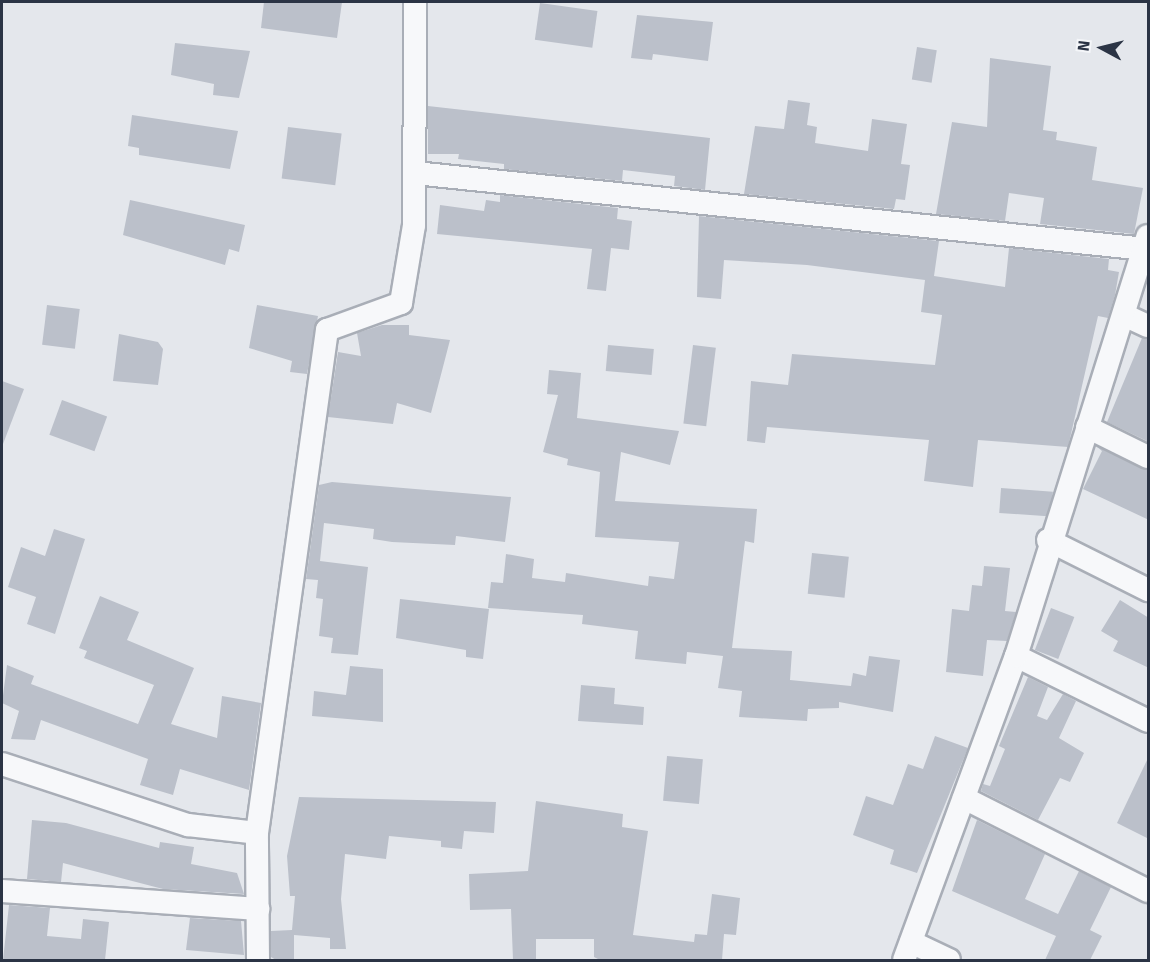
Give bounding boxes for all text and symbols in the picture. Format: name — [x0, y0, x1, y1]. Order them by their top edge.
north arrow — [1072, 18, 1132, 78]
text: N — [1074, 39, 1094, 52]

